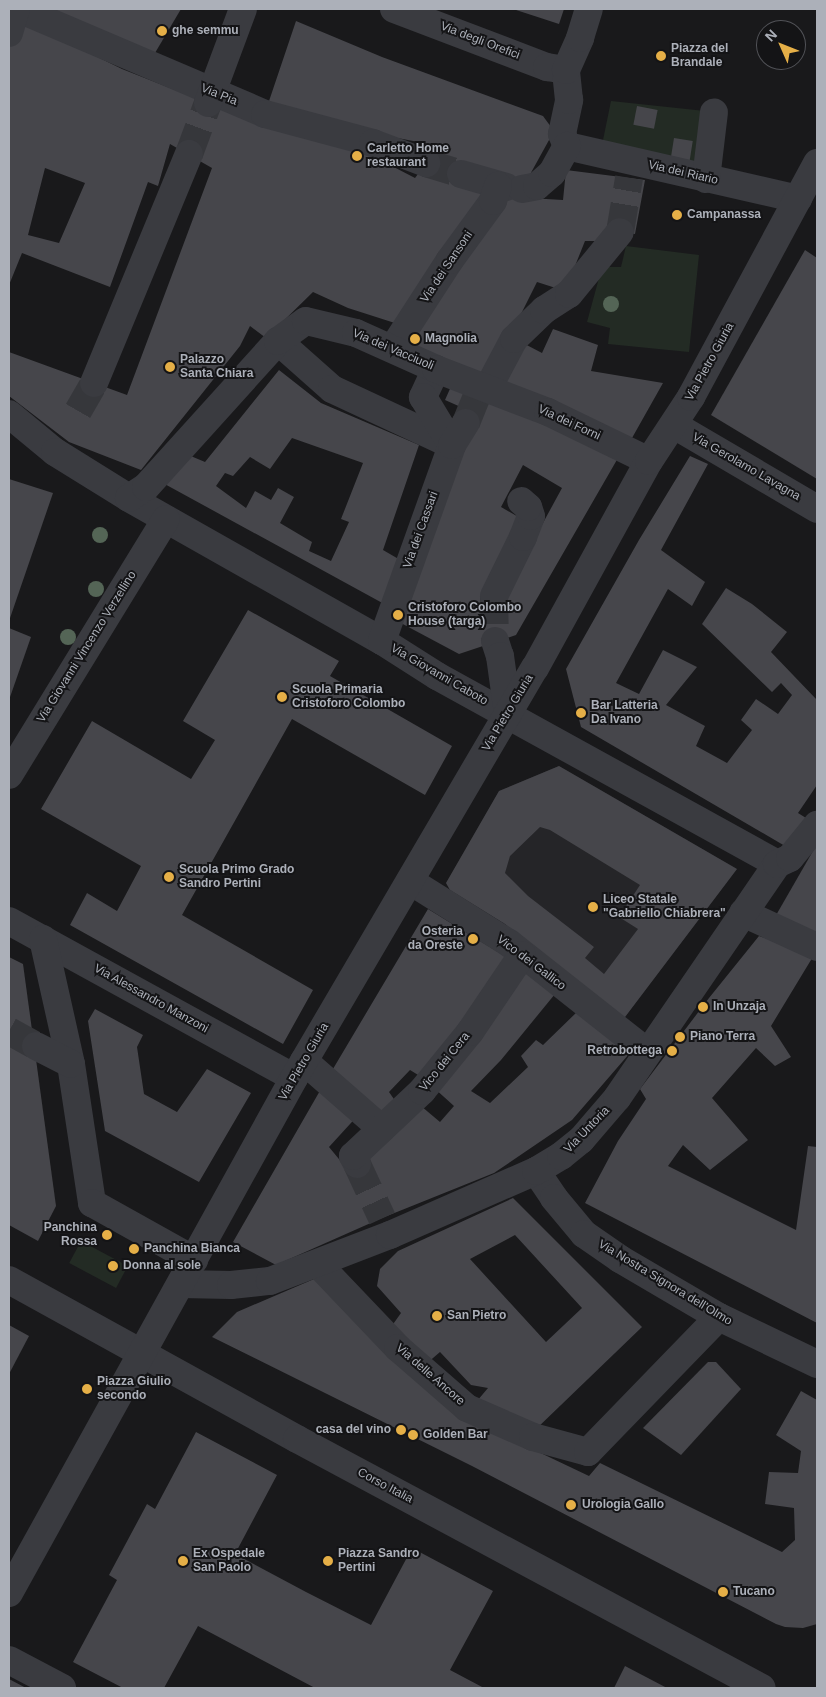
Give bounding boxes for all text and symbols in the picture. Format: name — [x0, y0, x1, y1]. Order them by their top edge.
street label: Via degli Orefici — [438, 19, 522, 63]
north arrow — [756, 20, 806, 70]
place label: ghe semmu — [172, 24, 239, 38]
marker: ghe semmu — [156, 25, 168, 37]
text: N — [762, 26, 780, 44]
place label: Piazza del Brandale — [671, 42, 728, 70]
marker: Piazza del Brandale — [655, 50, 667, 62]
street label: Via Pia — [199, 81, 239, 109]
place label: Carletto Home restaurant — [367, 142, 449, 170]
marker: Carletto Home restaurant — [351, 150, 363, 162]
street label: Via dei Riario — [647, 158, 719, 188]
place label: Campanassa — [687, 208, 761, 222]
marker: Campanassa — [671, 209, 683, 221]
street label: Via dei Sansoni — [418, 228, 476, 306]
street label: Via Pietro Giuria — [683, 320, 737, 404]
street label: Via dei Vacciuoli — [350, 326, 436, 374]
place label: Magnolia — [425, 332, 477, 346]
marker: Magnolia — [409, 333, 421, 345]
place label: Palazzo Santa Chiara — [180, 353, 253, 381]
marker: Palazzo Santa Chiara — [164, 361, 176, 373]
street label: Via dei Forni — [536, 402, 602, 444]
street label: Via Gerolamo Lavagna — [689, 430, 803, 504]
street label: Via dei Cassari — [400, 490, 442, 570]
street label: Via Giovanni Vincenzo Verzellino — [34, 569, 140, 725]
place label: Cristoforo Colombo House (targa) — [408, 601, 521, 629]
marker: Cristoforo Colombo House (targa) — [392, 609, 404, 621]
street label: Via Giovanni Caboto — [388, 641, 490, 709]
street label: Via Pietro Giuria — [479, 672, 537, 754]
place label: Scuola Primaria Cristoforo Colombo — [292, 683, 405, 711]
marker: Scuola Primaria Cristoforo Colombo — [276, 691, 288, 703]
place label: Bar Latteria Da Ivano — [591, 699, 658, 727]
marker: Bar Latteria Da Ivano — [575, 707, 587, 719]
place label: Scuola Primo Grado Sandro Pertini — [179, 863, 294, 891]
marker: Scuola Primo Grado Sandro Pertini — [163, 871, 175, 883]
place label: Liceo Statale "Gabriello Chiabrera" — [603, 893, 726, 921]
marker: Liceo Statale "Gabriello Chiabrera" — [587, 901, 599, 913]
place label: Osteria da Oreste — [408, 925, 463, 953]
street label: Vico dei Gallico — [494, 932, 568, 994]
marker: Osteria da Oreste — [467, 933, 479, 945]
street label: Via Alessandro Manzoni — [91, 961, 211, 1037]
place label: In Unzaja — [713, 1000, 766, 1014]
marker: In Unzaja — [697, 1001, 709, 1013]
street label: Via Pietro Giuria — [276, 1021, 332, 1103]
street label: Vico dei Cera — [417, 1030, 473, 1094]
place label: Piano Terra — [690, 1030, 755, 1044]
marker: Piano Terra — [674, 1031, 686, 1043]
place label: Retrobottega — [587, 1044, 662, 1058]
marker: Retrobottega — [666, 1045, 678, 1057]
street label: Via Untoria — [561, 1104, 613, 1156]
place label: Panchina Rossa — [44, 1221, 97, 1249]
marker: Panchina Rossa — [101, 1229, 113, 1241]
street label: Via Nostra Signora dell'Olmo — [596, 1237, 734, 1329]
place label: Panchina Bianca — [144, 1242, 240, 1256]
marker: Panchina Bianca — [128, 1243, 140, 1255]
place label: Donna al sole — [123, 1259, 201, 1273]
marker: Donna al sole — [107, 1260, 119, 1272]
place label: San Pietro — [447, 1309, 506, 1323]
marker: San Pietro — [431, 1310, 443, 1322]
street label: Via delle Ancore — [392, 1341, 468, 1409]
place label: Piazza Giulio secondo — [97, 1375, 171, 1403]
marker: Piazza Giulio secondo — [81, 1383, 93, 1395]
place label: casa del vino — [316, 1423, 391, 1437]
marker: casa del vino — [395, 1424, 407, 1436]
place label: Golden Bar — [423, 1428, 488, 1442]
marker: Golden Bar — [407, 1429, 419, 1441]
street label: Corso Italia — [355, 1465, 415, 1507]
marker: Urologia Gallo — [564, 1498, 578, 1512]
place label: Urologia Gallo — [582, 1498, 664, 1512]
place label: Ex Ospedale San Paolo — [193, 1547, 265, 1575]
place label: Piazza Sandro Pertini — [338, 1547, 419, 1575]
marker: Ex Ospedale San Paolo — [177, 1555, 189, 1567]
marker: Piazza Sandro Pertini — [322, 1555, 334, 1567]
place label: Tucano — [733, 1585, 775, 1599]
marker: Tucano — [717, 1586, 729, 1598]

